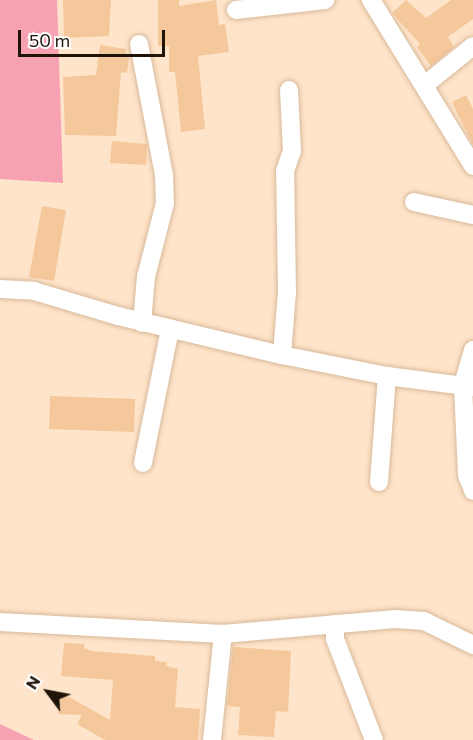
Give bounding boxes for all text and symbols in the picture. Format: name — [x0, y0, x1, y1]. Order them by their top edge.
scale bar — [21, 18, 168, 56]
text: 50 m — [29, 29, 70, 51]
north arrow — [18, 662, 78, 722]
text: N — [21, 672, 44, 692]

